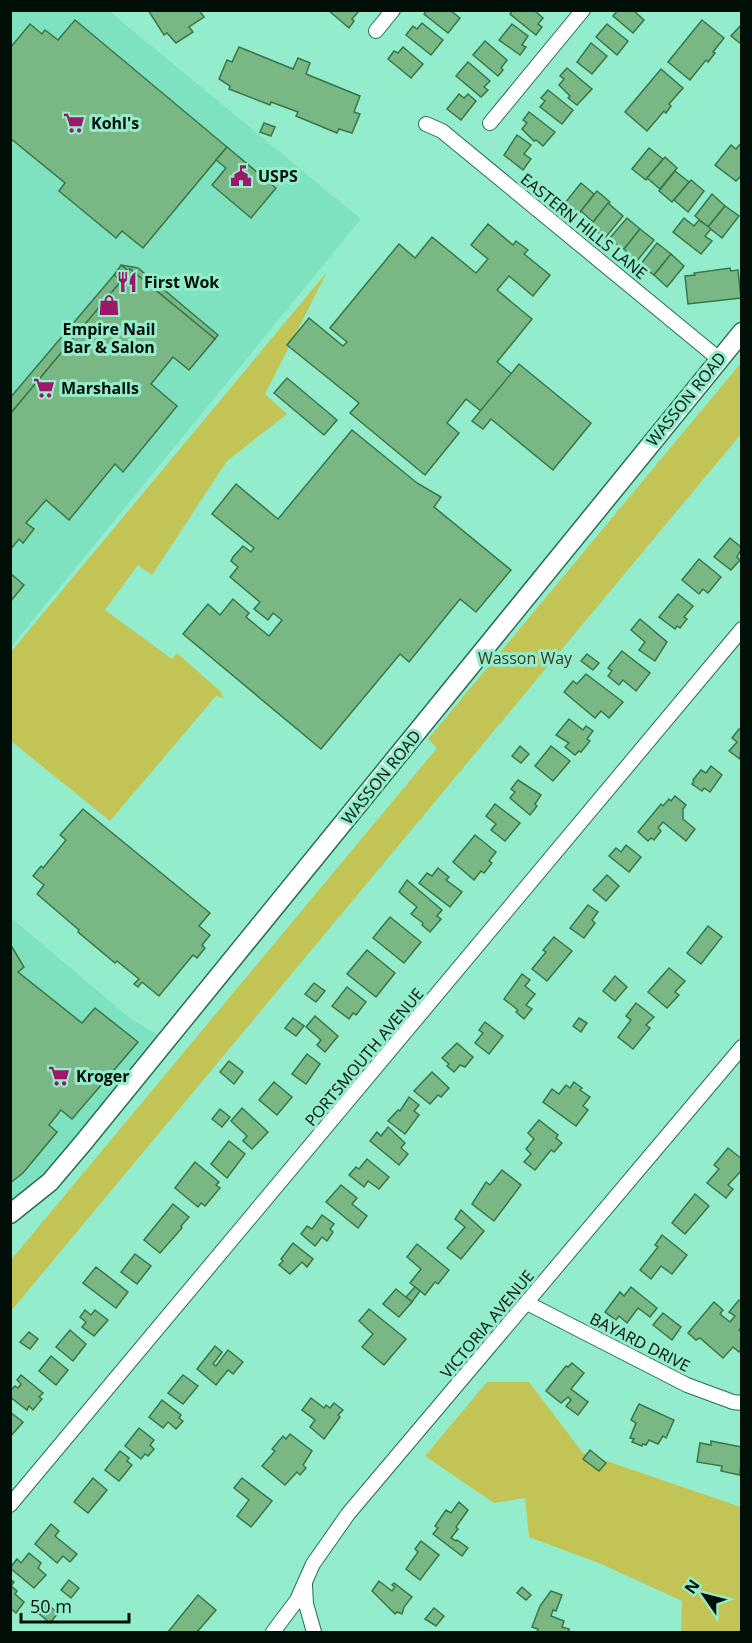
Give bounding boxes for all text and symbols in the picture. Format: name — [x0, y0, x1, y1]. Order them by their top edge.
supermarket icon: Kohl's — [62, 111, 86, 135]
place label: Kohl's — [91, 112, 139, 134]
public building icon: USPS — [229, 164, 253, 188]
place label: USPS — [258, 165, 298, 187]
street label: EASTERN HILLS LANE — [516, 168, 652, 284]
restaurant icon: First Wok — [115, 270, 139, 294]
place label: First Wok — [144, 271, 219, 293]
shop icon: Empire Nail Bar & Salon — [97, 293, 121, 317]
place label: Empire Nail Bar & Salon — [63, 318, 156, 358]
street label: WASSON ROAD — [641, 347, 731, 451]
supermarket icon: Marshalls — [32, 376, 56, 400]
place label: Marshalls — [61, 377, 139, 399]
park label: Wasson Way — [478, 647, 573, 669]
street label: WASSON ROAD — [336, 725, 426, 829]
street label: PORTSMOUTH AVENUE — [300, 983, 428, 1131]
supermarket icon: Kroger — [47, 1064, 71, 1088]
place label: Kroger — [76, 1065, 130, 1087]
street label: VICTORIA AVENUE — [435, 1265, 539, 1383]
street label: BAYARD DRIVE — [586, 1307, 694, 1377]
north arrow — [674, 1565, 734, 1625]
text: N — [679, 1575, 704, 1598]
scale bar — [21, 1586, 129, 1624]
text: 50 m — [30, 1594, 72, 1618]

